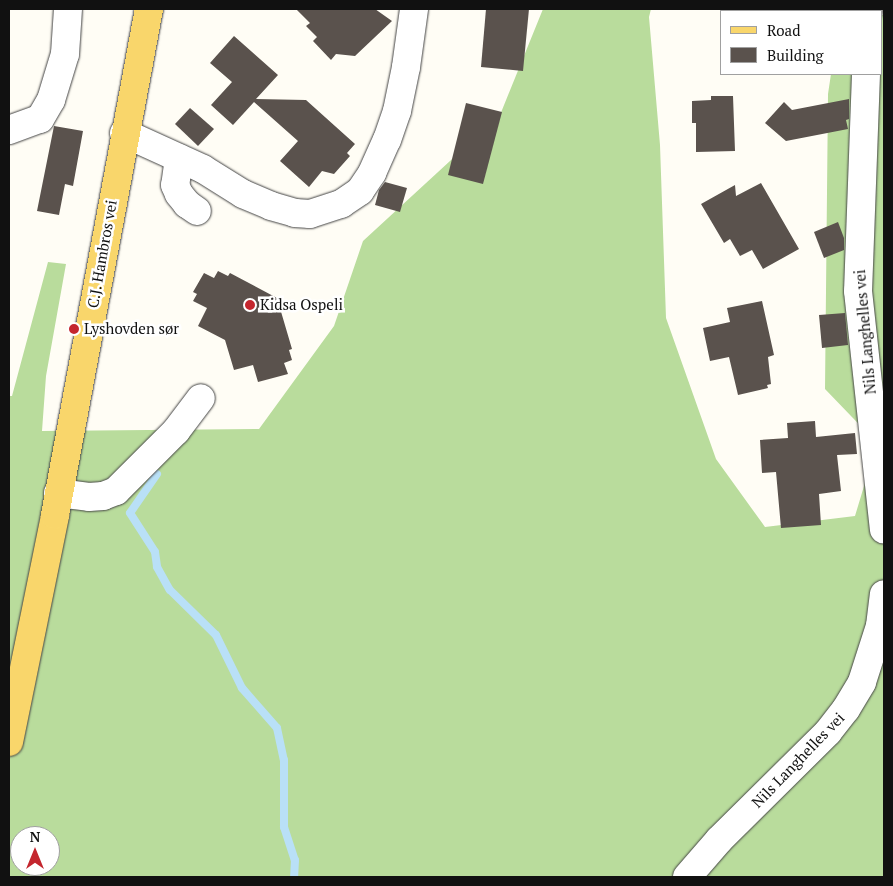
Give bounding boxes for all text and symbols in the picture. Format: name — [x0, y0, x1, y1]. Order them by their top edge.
legend — [720, 10, 883, 75]
text: Road — [767, 20, 800, 40]
text: Building — [767, 45, 824, 65]
street label: C.J. Hambros vei — [84, 198, 120, 310]
street label: Nils Langhelles vei — [851, 269, 879, 395]
place label: Kidsa Ospeli — [260, 296, 343, 314]
marker: Kidsa Ospeli — [244, 299, 256, 311]
place label: Lyshovden sør — [84, 320, 179, 338]
marker: Lyshovden sør — [68, 323, 80, 335]
street label: Nils Langhelles vei — [748, 709, 848, 811]
north arrow — [10, 826, 60, 876]
text: N — [30, 827, 40, 846]

